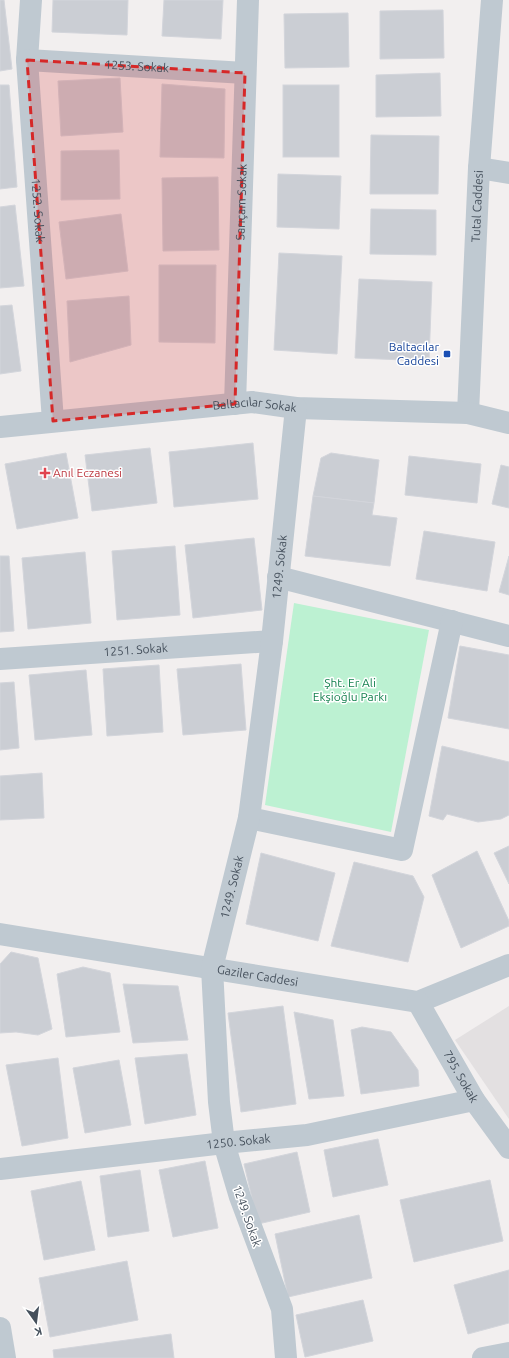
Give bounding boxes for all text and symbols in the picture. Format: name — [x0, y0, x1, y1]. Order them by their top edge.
street label: 1253. Sokak — [104, 58, 169, 74]
street label: Sarıçam Sokak — [233, 164, 249, 240]
street label: Tutal Caddesi — [469, 170, 485, 243]
street label: 1252. Sokak — [30, 178, 47, 243]
place label: Baltacılar Caddesi — [389, 340, 439, 367]
marker: Baltacılar Caddesi — [442, 349, 452, 359]
street label: Baltacılar Sokak — [212, 395, 298, 414]
place label: Anıl Eczanesi — [53, 466, 122, 479]
marker: Anıl Eczanesi — [40, 468, 50, 478]
street label: 1249. Sokak — [269, 534, 289, 600]
street label: 1251. Sokak — [103, 641, 168, 658]
park label: Şht. Er Ali Ekşioğlu Parkı — [313, 676, 387, 703]
street label: 1249. Sokak — [217, 854, 246, 920]
street label: Gaziler Caddesi — [216, 962, 299, 988]
street label: 795. Sokak — [441, 1048, 481, 1105]
street label: 1250. Sokak — [206, 1132, 271, 1151]
street label: 1249. Sokak — [231, 1183, 264, 1248]
north arrow — [16, 1302, 56, 1342]
text: K — [33, 1325, 43, 1339]

